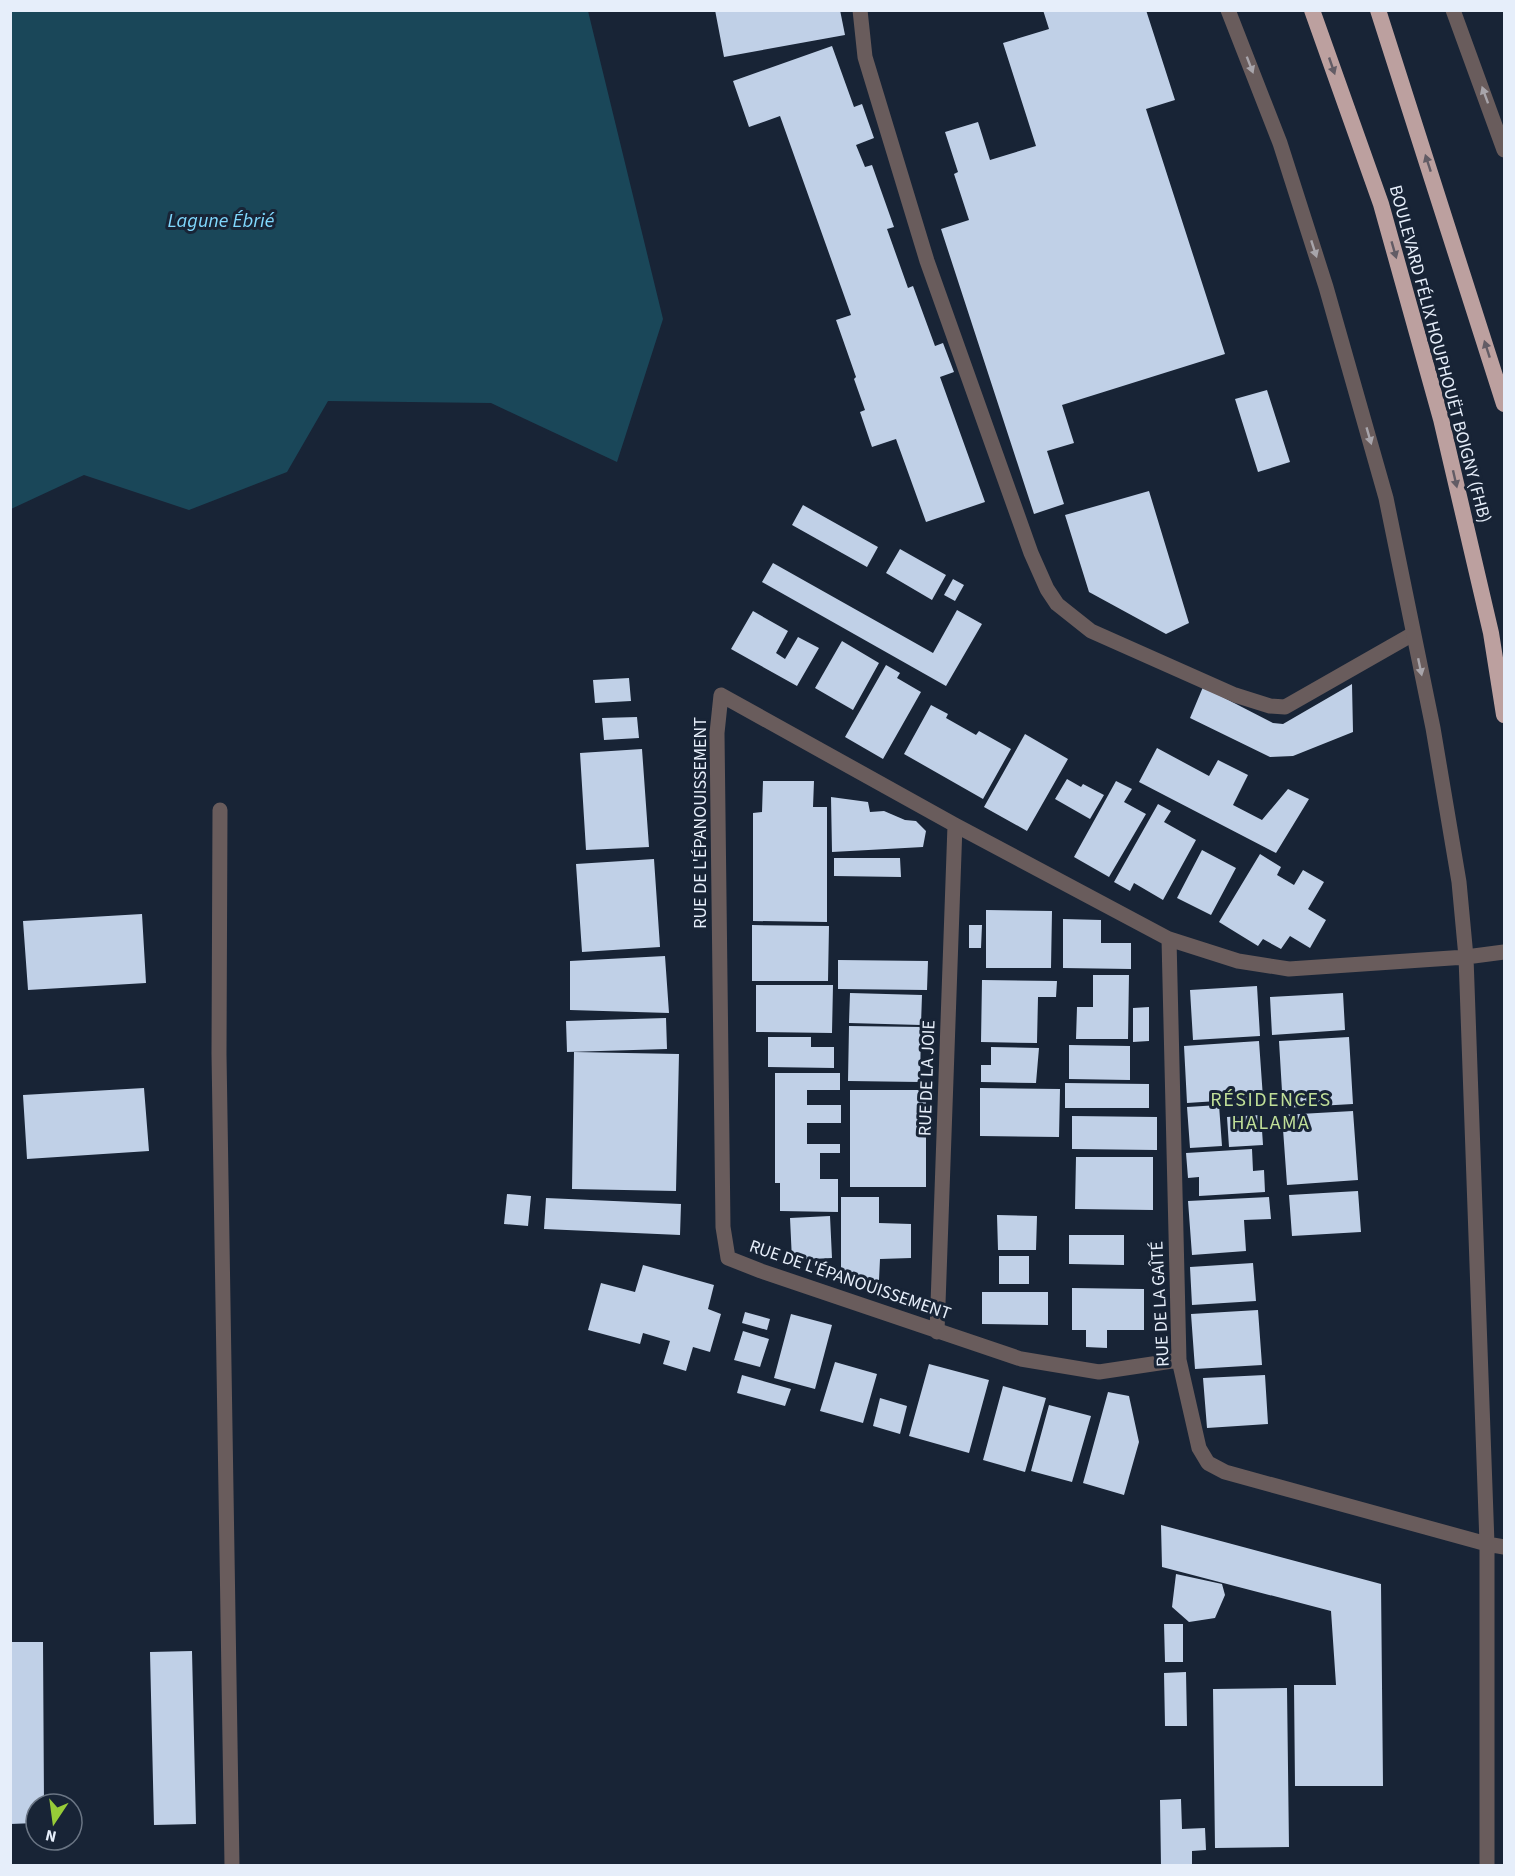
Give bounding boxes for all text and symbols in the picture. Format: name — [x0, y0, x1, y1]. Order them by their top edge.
one-way arrow — [1245, 56, 1255, 74]
one-way arrow — [1328, 57, 1338, 75]
one-way arrow — [1479, 86, 1489, 104]
one-way arrow — [1423, 154, 1432, 172]
street label: BOULEVARD FÉLIX HOUPHOUËT BOIGNY (FHB) — [1383, 182, 1497, 526]
water label: Lagune Ébrié — [168, 207, 275, 235]
one-way arrow — [1310, 240, 1319, 258]
one-way arrow — [1390, 242, 1399, 260]
one-way arrow — [1482, 340, 1491, 358]
one-way arrow — [1364, 427, 1374, 445]
one-way arrow — [1451, 470, 1461, 489]
one-way arrow — [1416, 658, 1425, 677]
street label: RUE DE L'ÉPANOUISSEMENT — [688, 717, 713, 929]
street label: RUE DE LA JOIE — [912, 1020, 942, 1136]
district label: RÉSIDENCES HALAMA — [1210, 1086, 1332, 1137]
street label: RUE DE L'ÉPANOUISSEMENT — [746, 1234, 954, 1326]
street label: RUE DE LA GAÎTÉ — [1144, 1240, 1176, 1368]
north arrow — [24, 1792, 84, 1852]
text: N — [43, 1824, 59, 1848]

